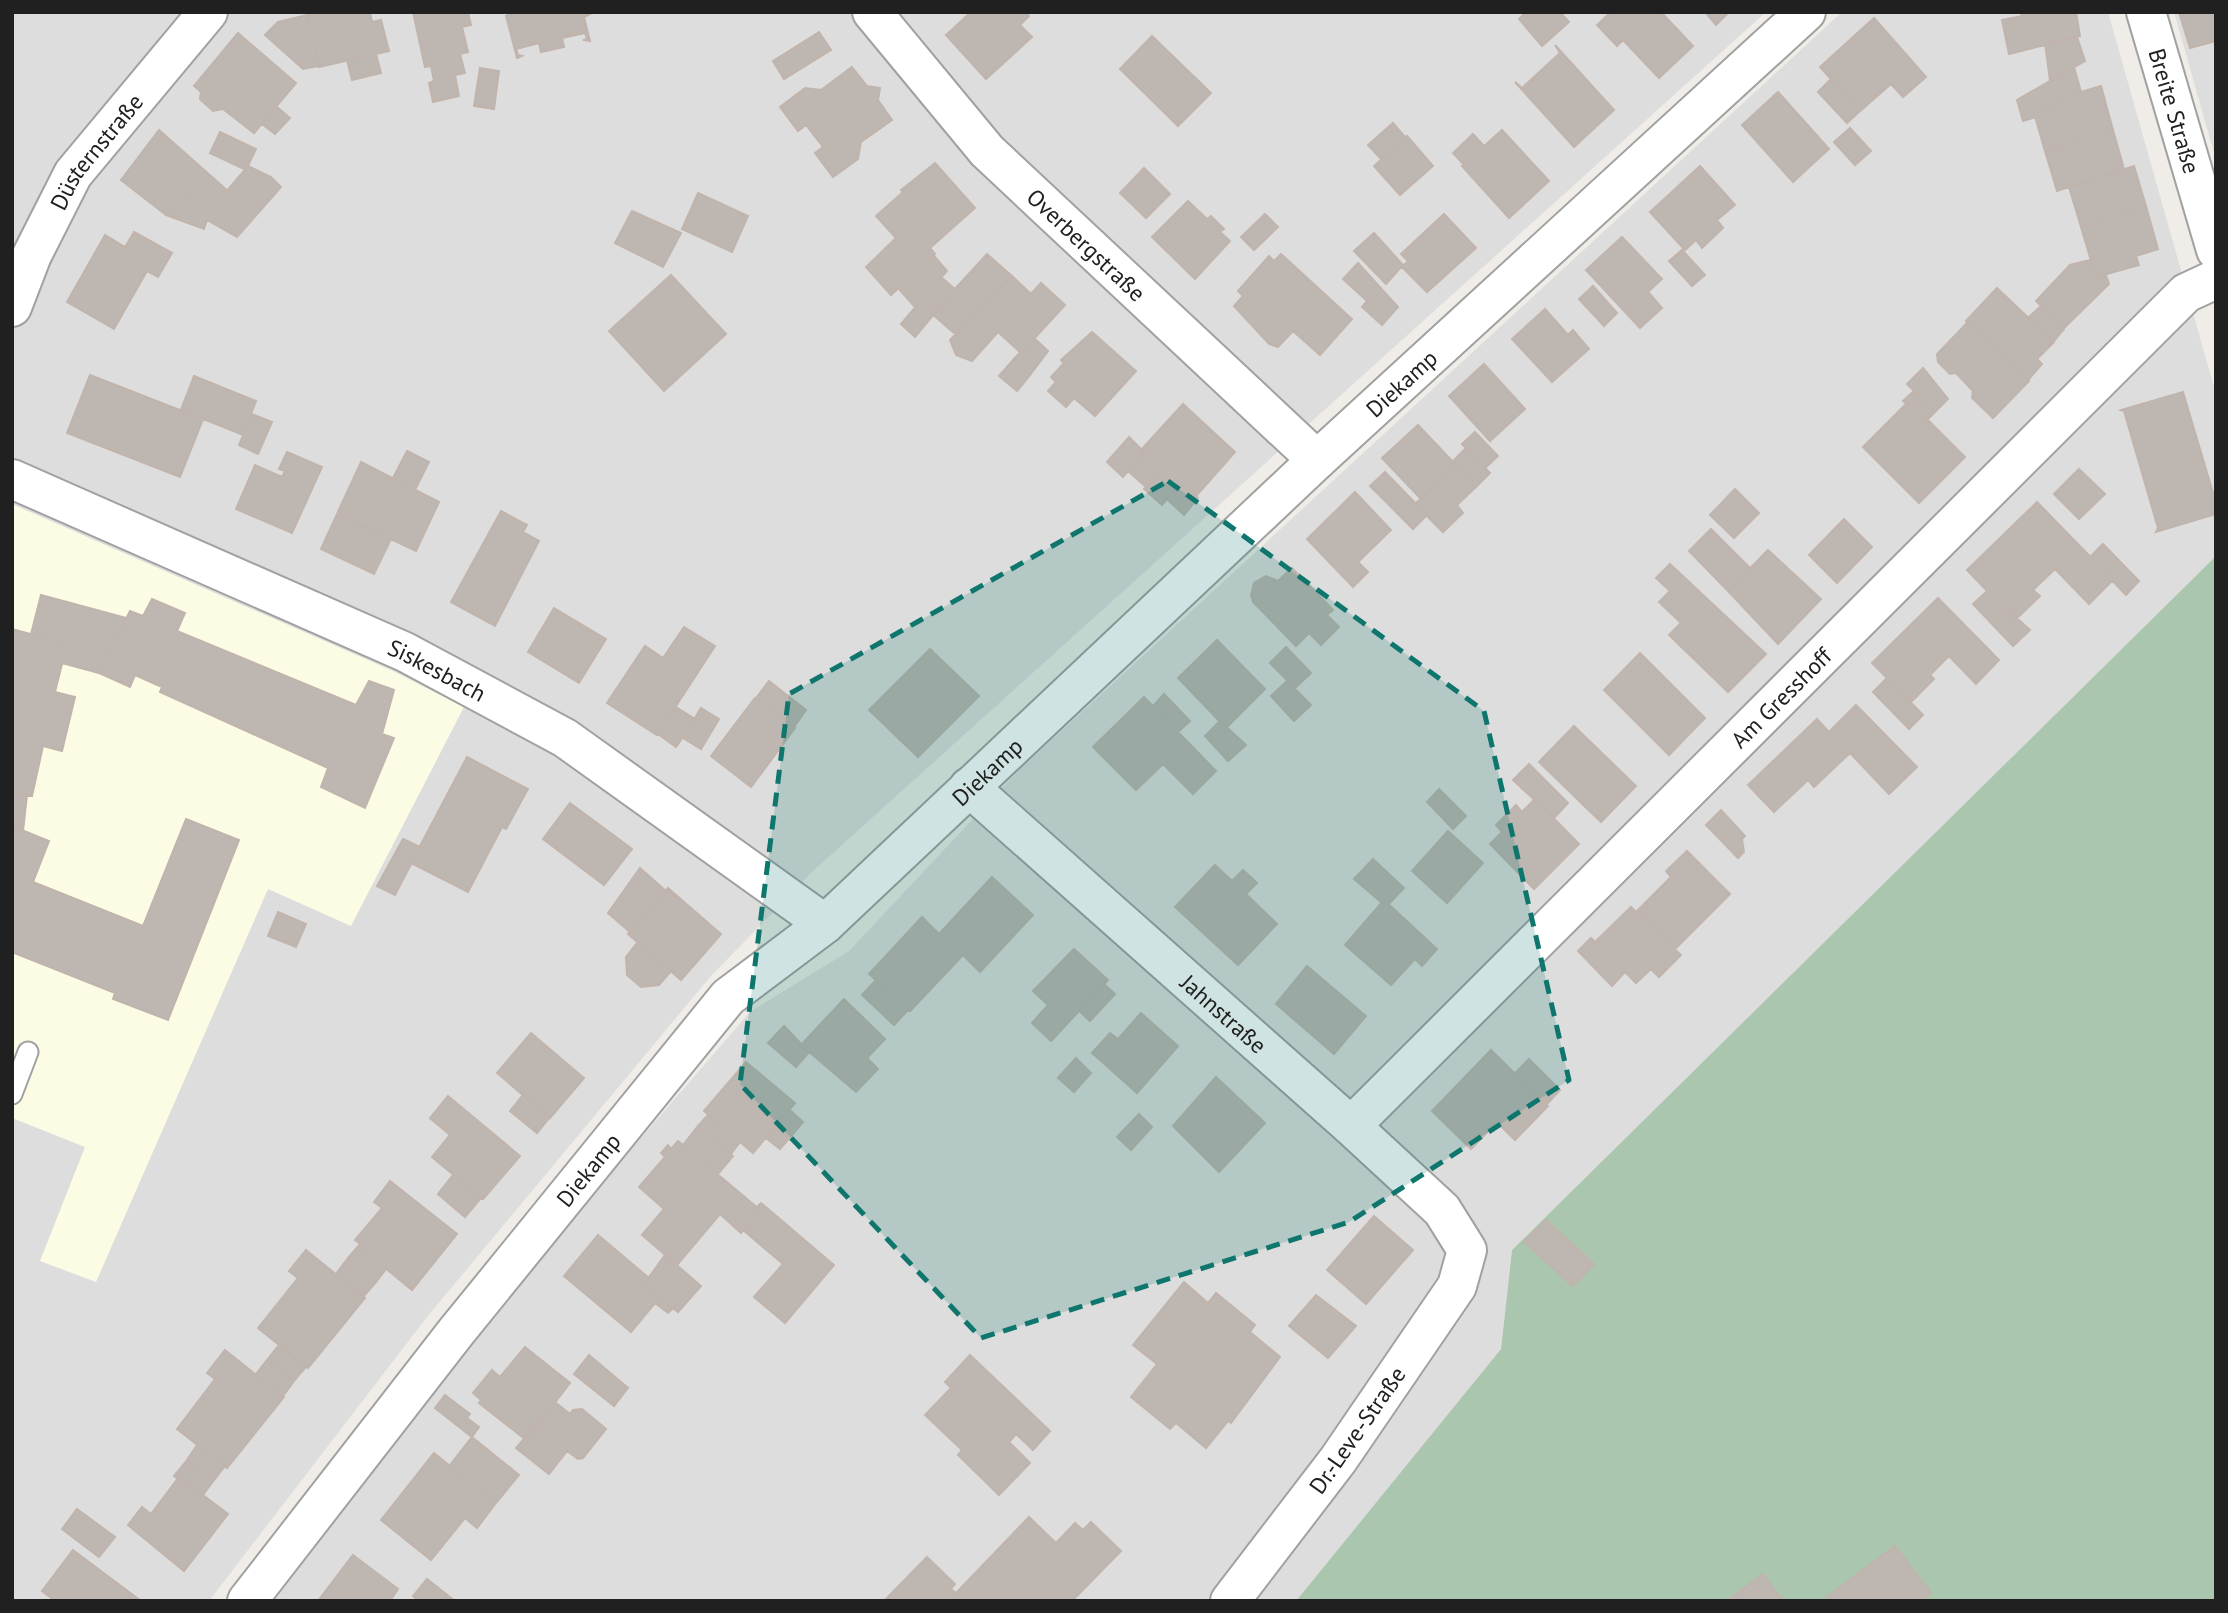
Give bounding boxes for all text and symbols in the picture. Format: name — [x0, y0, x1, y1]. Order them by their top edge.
street label: Breite Straße — [2143, 45, 2207, 177]
street label: Düsternstraße — [43, 87, 149, 214]
street label: Overbergstraße — [1021, 182, 1152, 307]
street label: Diekamp — [1359, 343, 1443, 423]
street label: Siskesbach — [384, 632, 491, 707]
street label: Am Gresshoff — [1724, 640, 1838, 754]
street label: Diekamp — [945, 731, 1028, 812]
street label: Jahnstraße — [1174, 967, 1273, 1059]
street label: Diekamp — [549, 1127, 626, 1212]
street label: Dr.-Leve-Straße — [1302, 1361, 1412, 1499]

